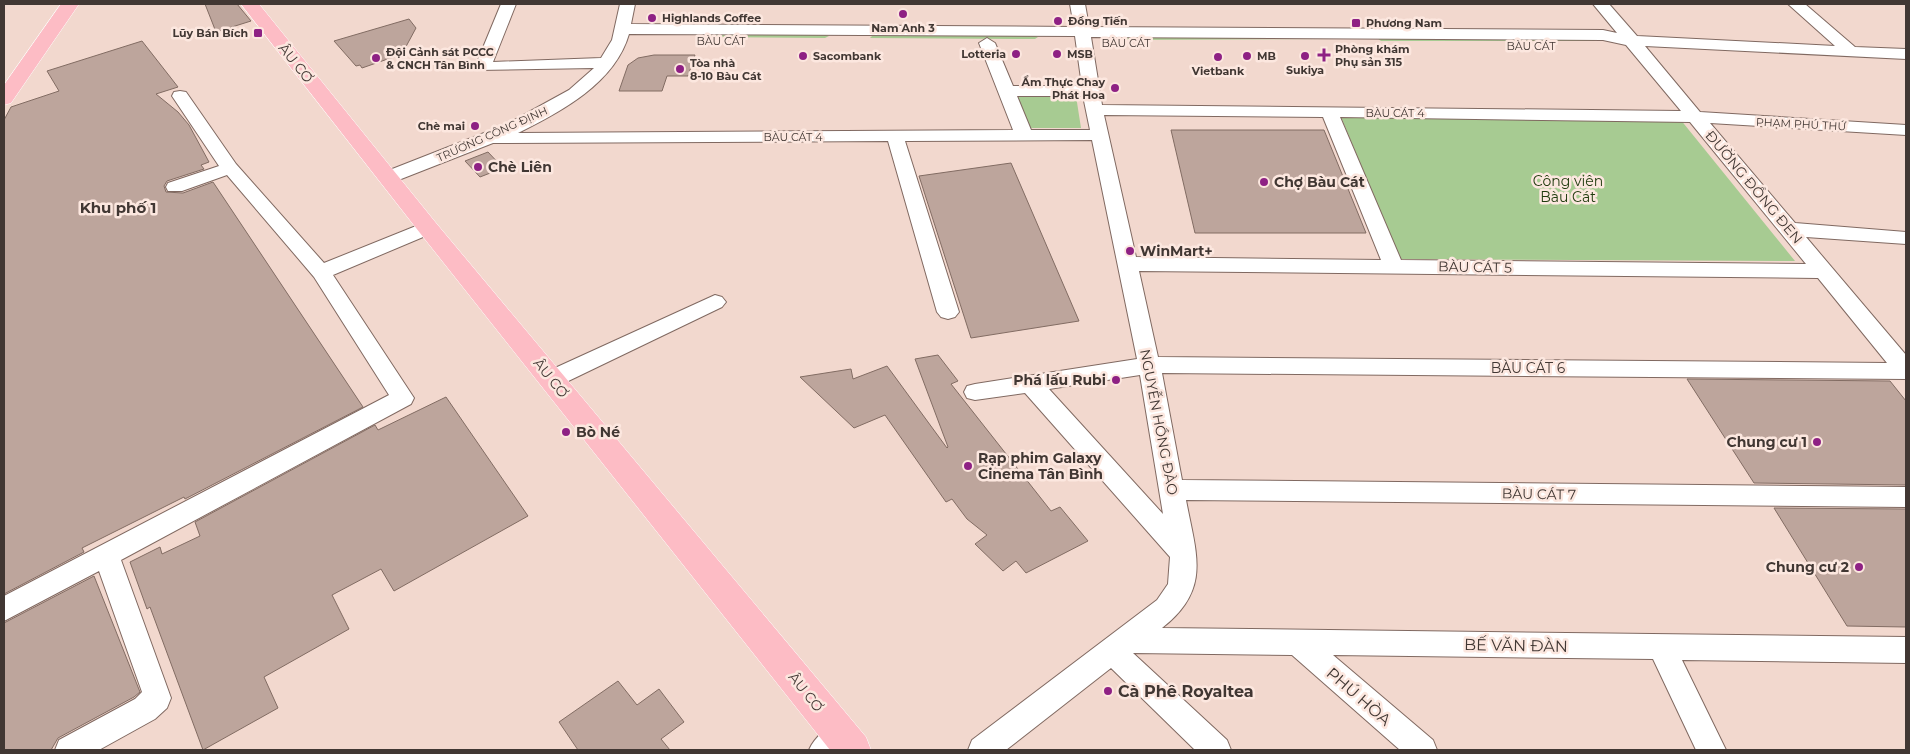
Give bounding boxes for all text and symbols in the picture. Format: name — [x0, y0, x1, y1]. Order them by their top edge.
marker: Nam Anh 3 — [897, 8, 909, 20]
place label: Highlands Coffee — [662, 11, 761, 25]
marker: Highlands Coffee — [646, 12, 658, 24]
place label: Đồng Tiến — [1068, 14, 1128, 28]
marker: Đồng Tiến — [1052, 15, 1064, 27]
place label: Phương Nam — [1366, 16, 1442, 30]
marker: Phương Nam — [1350, 17, 1362, 29]
place label: Nam Anh 3 — [871, 21, 935, 35]
place label: Lũy Bán Bích — [172, 26, 248, 40]
marker: Lũy Bán Bích — [252, 27, 264, 39]
street label: BÀU CÁT — [697, 34, 746, 48]
street label: BÀU CÁT — [1102, 36, 1151, 50]
street label: BÀU CÁT — [1507, 39, 1556, 53]
street label: ÂU CƠ — [275, 40, 318, 87]
place label: Phòng khám Phụ sản 315 — [1335, 42, 1410, 69]
place label: Đội Cảnh sát PCCC & CNCH Tân Bình — [386, 45, 494, 72]
place label: Lotteria — [961, 47, 1006, 61]
place label: MSB — [1067, 47, 1093, 61]
marker: Lotteria — [1010, 48, 1022, 60]
marker: MSB — [1051, 48, 1063, 60]
marker: Phòng khám Phụ sản 315 — [1317, 48, 1331, 62]
place label: Sacombank — [813, 49, 882, 63]
place label: MB — [1257, 49, 1276, 63]
marker: Sacombank — [797, 50, 809, 62]
marker: MB — [1241, 50, 1253, 62]
marker: Sukiya — [1299, 50, 1311, 62]
marker: Vietbank — [1212, 51, 1224, 63]
marker: Đội Cảnh sát PCCC & CNCH Tân Bình — [370, 52, 382, 64]
place label: Tòa nhà 8-10 Bàu Cát — [690, 56, 762, 83]
marker: Tòa nhà 8-10 Bàu Cát — [674, 63, 686, 75]
place label: Sukiya — [1286, 63, 1324, 77]
place label: Vietbank — [1191, 64, 1245, 78]
place label: Ẩm Thực Chay Phát Hoa — [1021, 75, 1105, 102]
marker: Ẩm Thực Chay Phát Hoa — [1109, 82, 1121, 94]
street label: TRƯƠNG CÔNG ĐỊNH — [434, 103, 550, 165]
street label: BÀU CÁT 4 — [1365, 106, 1425, 120]
street label: PHẠM PHÚ THỨ — [1756, 115, 1847, 133]
place label: Chè mai — [418, 119, 465, 133]
marker: Chè mai — [469, 120, 481, 132]
street label: ĐƯỜNG ĐỒNG ĐEN — [1701, 126, 1807, 247]
street label: BÀU CÁT 4 — [763, 130, 823, 144]
place label: Chè Liên — [488, 158, 552, 176]
marker: Chè Liên — [472, 161, 484, 173]
park label: Công viên Bàu Cát — [1533, 172, 1603, 206]
place label: Chợ Bàu Cát — [1274, 173, 1365, 191]
marker: Chợ Bàu Cát — [1258, 176, 1270, 188]
district label: Khu phố 1 — [80, 198, 156, 217]
place label: WinMart+ — [1140, 242, 1213, 260]
marker: WinMart+ — [1124, 245, 1136, 257]
street label: BÀU CÁT 5 — [1438, 257, 1512, 277]
street label: NGUYỄN HỒNG ĐÀO — [1136, 347, 1183, 497]
street label: ÂU CƠ — [530, 355, 573, 402]
street label: BÀU CÁT 6 — [1491, 359, 1566, 377]
place label: Phá lấu Rubi — [1013, 371, 1106, 389]
marker: Phá lấu Rubi — [1110, 374, 1122, 386]
place label: Bò Né — [576, 423, 620, 441]
marker: Bò Né — [560, 426, 572, 438]
place label: Chung cư 1 — [1727, 433, 1807, 451]
marker: Chung cư 1 — [1811, 436, 1823, 448]
place label: Rạp phim Galaxy Cinema Tân Bình — [978, 449, 1103, 483]
marker: Rạp phim Galaxy Cinema Tân Bình — [962, 460, 974, 472]
street label: BÀU CÁT 7 — [1502, 484, 1576, 504]
place label: Chung cư 2 — [1766, 558, 1849, 576]
marker: Chung cư 2 — [1853, 561, 1865, 573]
street label: BẾ VĂN ĐÀN — [1464, 634, 1568, 656]
street label: PHÚ HÒA — [1323, 663, 1395, 730]
street label: ÂU CƠ — [785, 669, 828, 716]
place label: Cà Phê Royaltea — [1118, 682, 1254, 701]
marker: Cà Phê Royaltea — [1102, 685, 1114, 697]

